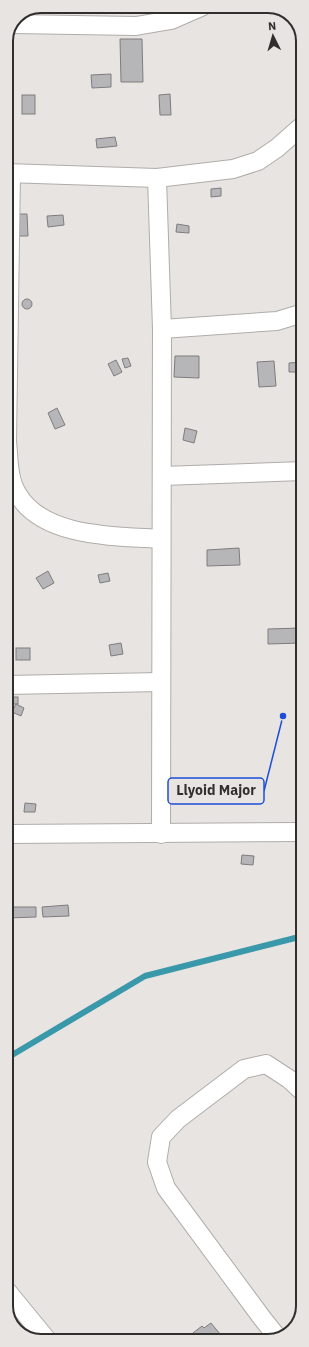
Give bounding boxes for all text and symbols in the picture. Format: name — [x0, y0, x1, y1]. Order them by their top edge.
north arrow — [253, 16, 293, 56]
text: N — [268, 19, 277, 33]
callout: Llyoid Major — [168, 778, 264, 804]
text: Llyoid Major — [176, 781, 256, 799]

